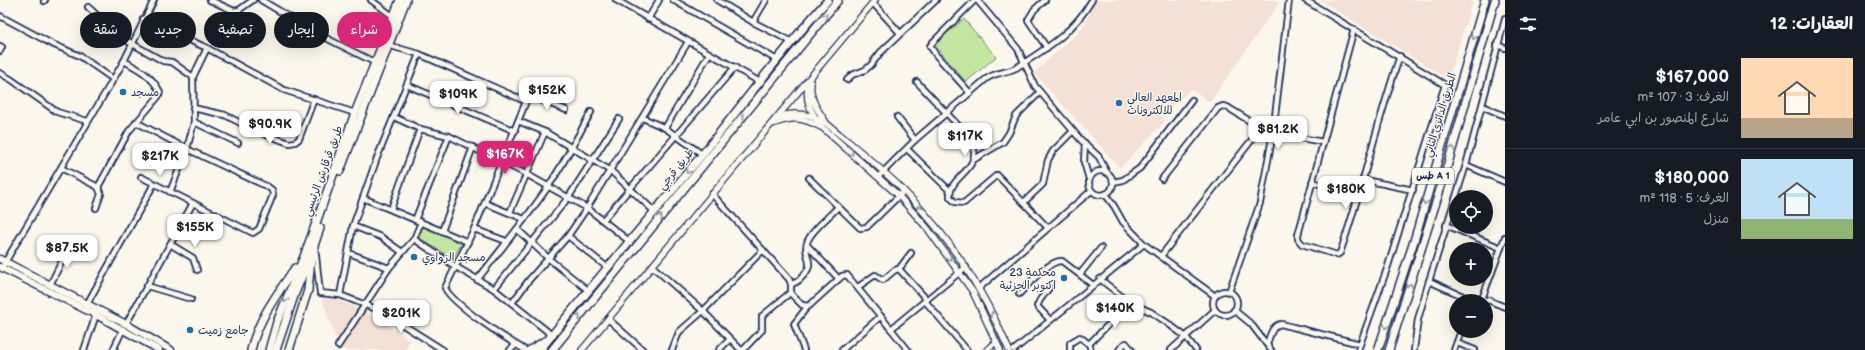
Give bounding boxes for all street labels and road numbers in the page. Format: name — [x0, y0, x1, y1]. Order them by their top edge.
street label: الطريق الدائري الثاني — [1421, 71, 1463, 160]
street label: طريق قرقارش الرئيسي — [301, 124, 349, 219]
street label: طريق قرجي — [655, 146, 700, 195]
road number: طس A 1 — [1412, 168, 1454, 184]

